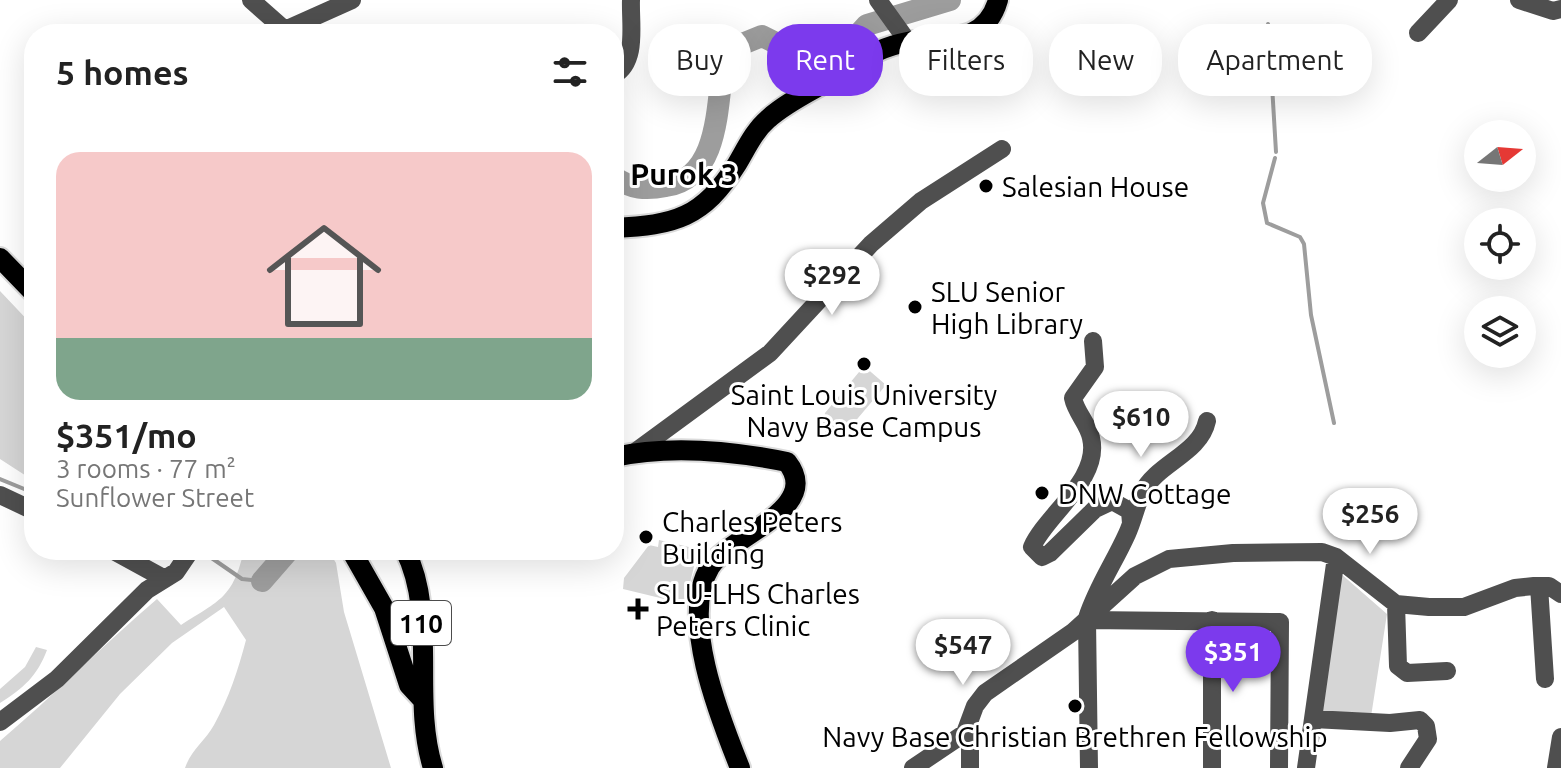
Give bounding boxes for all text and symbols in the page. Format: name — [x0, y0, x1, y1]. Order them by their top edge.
chip: Buy — [648, 24, 751, 96]
chip: Rent — [767, 24, 883, 96]
chip: Filters — [899, 24, 1033, 96]
chip: New — [1049, 24, 1162, 96]
chip: Apartment — [1178, 24, 1372, 96]
icon: filters — [548, 50, 592, 94]
text: 5 homes — [56, 53, 189, 91]
north arrow — [1464, 120, 1536, 192]
map controls — [1464, 120, 1536, 368]
district label: Purok 3 — [630, 157, 738, 191]
place label: Salesian House — [1002, 171, 1189, 202]
marker: Salesian House — [977, 177, 995, 195]
icon: home — [252, 204, 396, 348]
button: locate — [1464, 208, 1536, 280]
pin: $292 — [785, 249, 879, 317]
text: $292 — [803, 260, 861, 289]
place label: SLU Senior High Library — [931, 276, 1083, 339]
button: layers — [1464, 296, 1536, 368]
marker: SLU Senior High Library — [906, 298, 924, 316]
marker: Saint Louis University Navy Base Campus — [855, 355, 873, 373]
place label: Saint Louis University Navy Base Campus — [731, 379, 997, 442]
pin: $610 — [1094, 391, 1188, 459]
text: $610 — [1112, 402, 1170, 431]
text: $351/mo — [56, 416, 197, 454]
text: 3 rooms · 77 m² — [56, 454, 236, 483]
place label: DNW Cottage — [1058, 478, 1231, 509]
text: Sunflower Street — [56, 483, 254, 512]
marker: DNW Cottage — [1033, 484, 1051, 502]
pin: $256 — [1323, 488, 1417, 556]
text: $256 — [1341, 499, 1399, 528]
place label: Charles Peters Building — [662, 506, 842, 569]
marker: Charles Peters Building — [637, 528, 655, 546]
place label: SLU-LHS Charles Peters Clinic — [656, 578, 860, 641]
marker: SLU-LHS Charles Peters Clinic — [627, 598, 649, 620]
road number: 110 — [391, 601, 451, 645]
pin: $547 — [916, 619, 1010, 687]
pin: $351 — [1186, 626, 1280, 694]
text: $547 — [934, 630, 992, 659]
text: $351 — [1204, 637, 1262, 666]
marker: Navy Base Christian Brethren Fellowship — [1066, 697, 1084, 715]
place label: Navy Base Christian Brethren Fellowship — [822, 721, 1328, 752]

